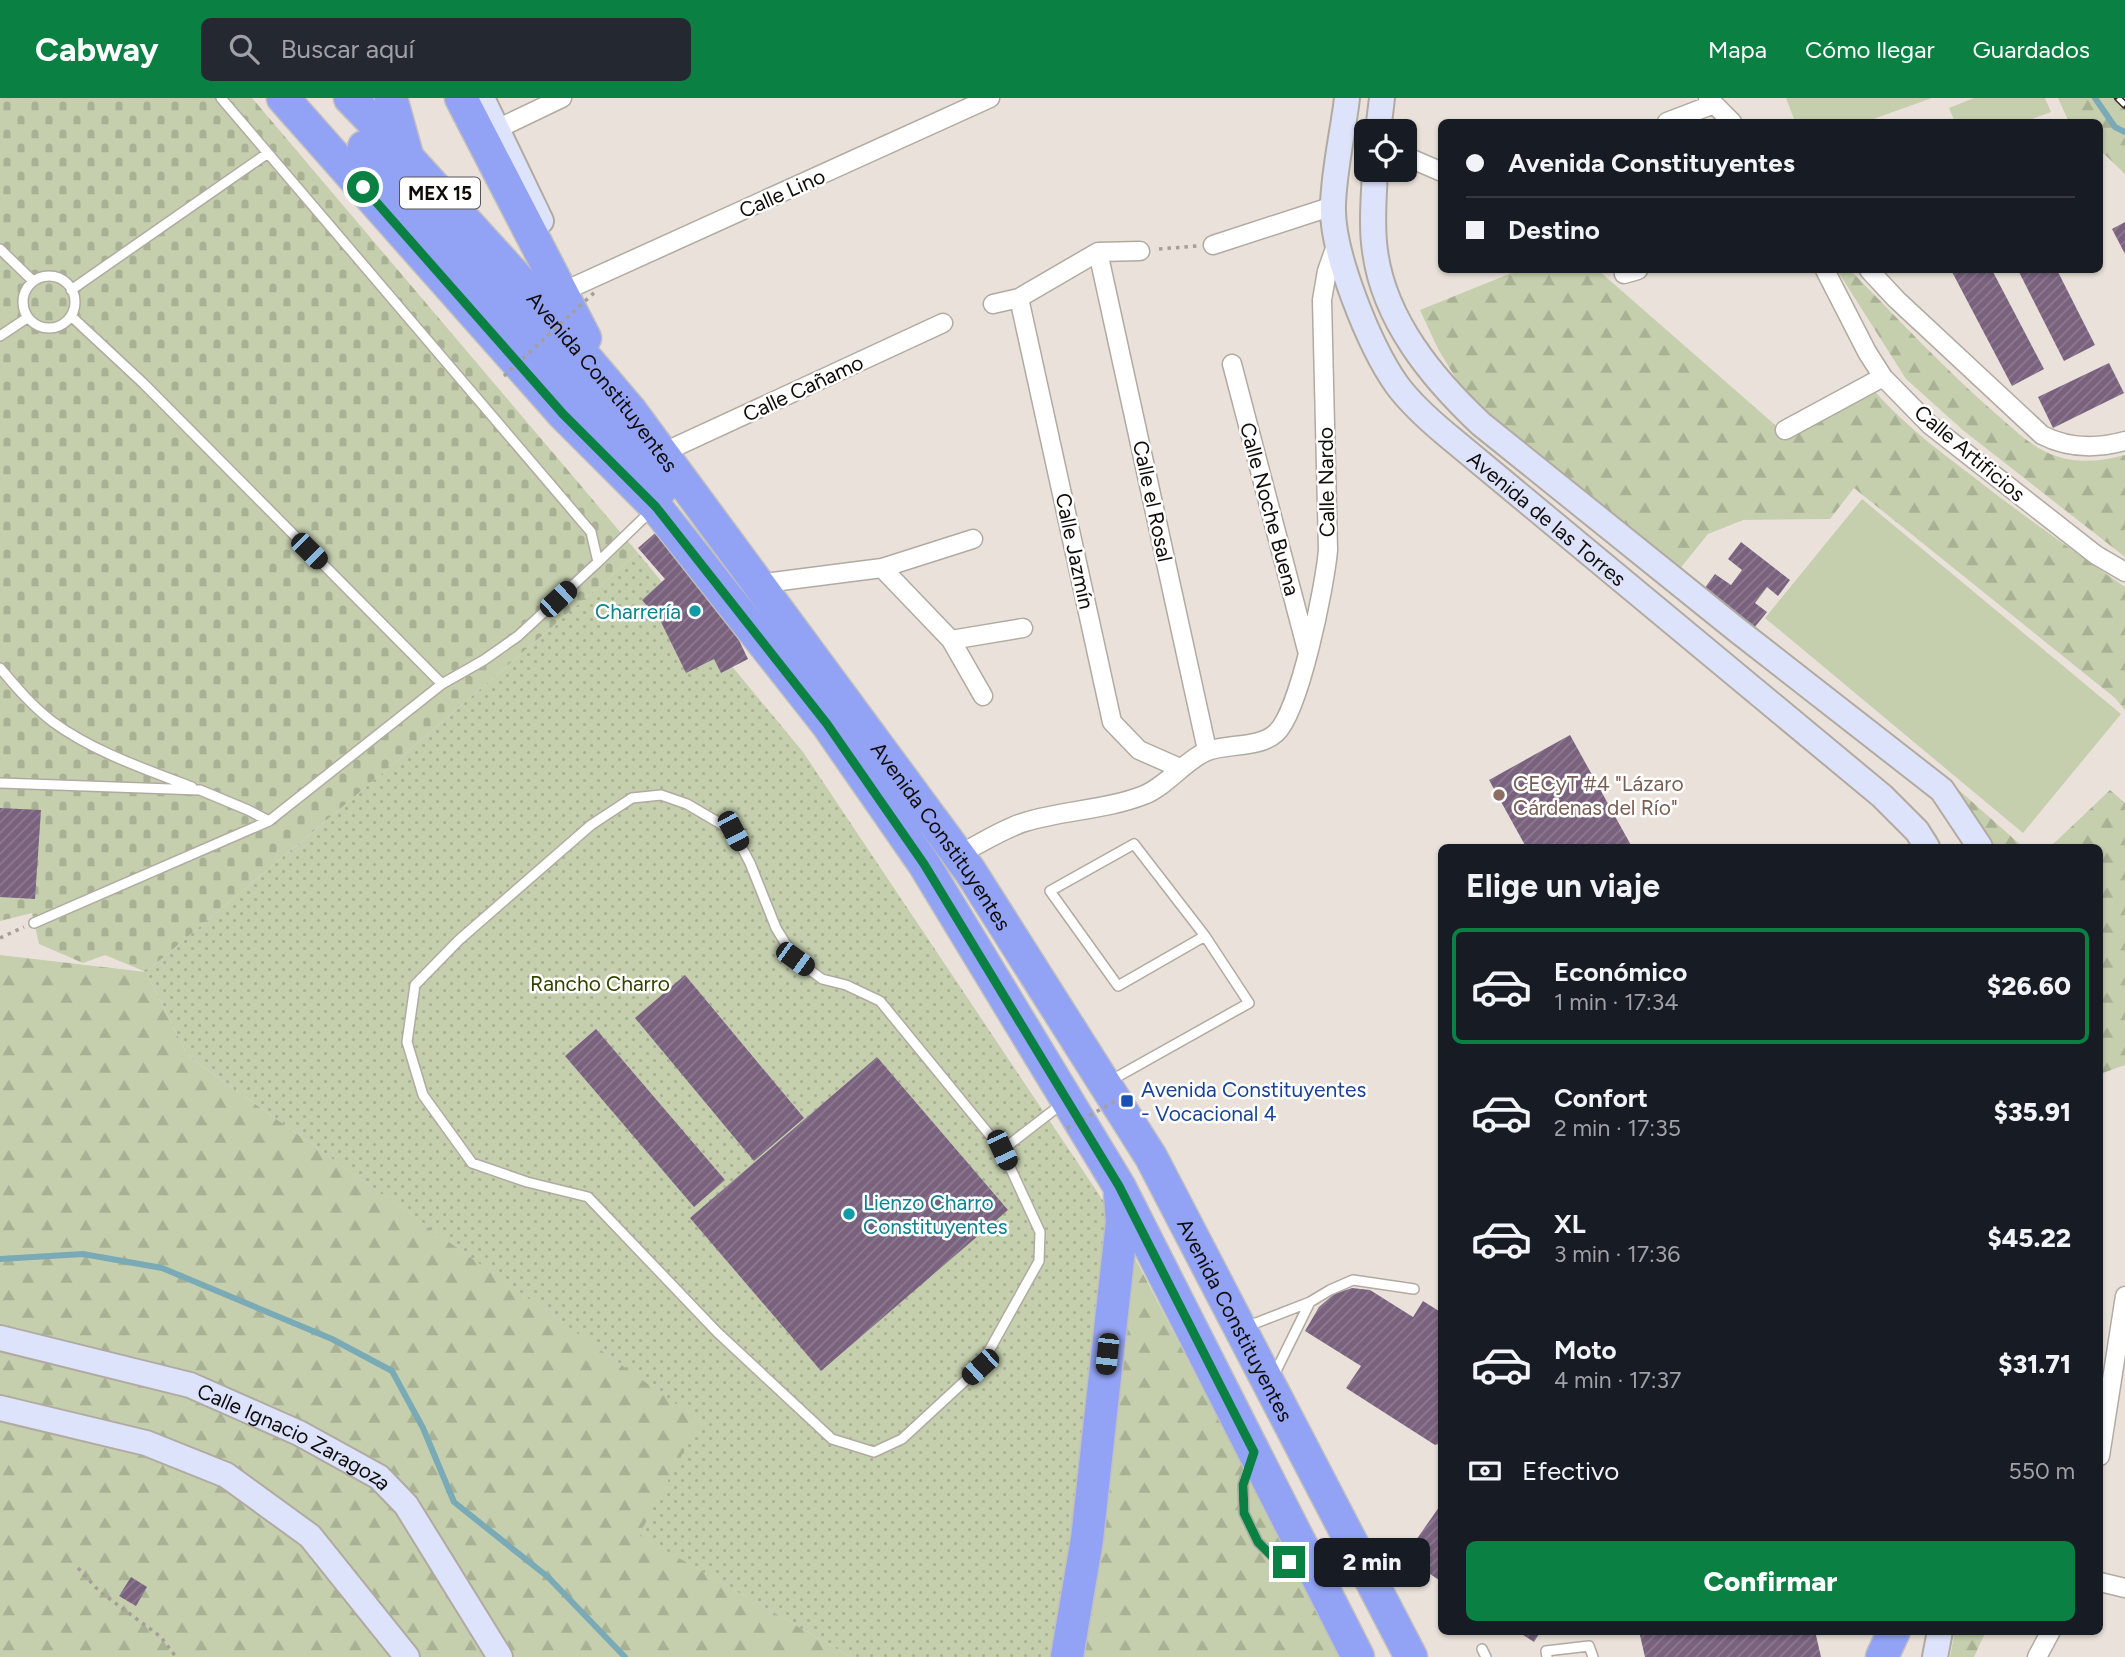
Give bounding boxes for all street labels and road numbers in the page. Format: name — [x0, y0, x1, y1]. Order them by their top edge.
street label: Calle Lino — [735, 163, 829, 223]
road number: MEX 15 — [400, 178, 480, 208]
street label: Avenida Constituyentes — [522, 286, 684, 476]
street label: Calle Cañamo — [739, 349, 867, 427]
street label: Calle Artificios — [1910, 399, 2030, 507]
street label: Calle Noche Buena — [1235, 420, 1305, 598]
street label: Calle Nardo — [1313, 427, 1339, 537]
street label: Calle el Rosal — [1128, 438, 1178, 564]
street label: Avenida de las Torres — [1463, 445, 1631, 591]
street label: Calle Jazmín — [1051, 491, 1099, 611]
street label: Avenida Constituyentes — [866, 737, 1017, 935]
street label: Avenida Constituyentes — [1173, 1214, 1299, 1425]
street label: Calle Ignacio Zaragoza — [194, 1377, 397, 1495]

